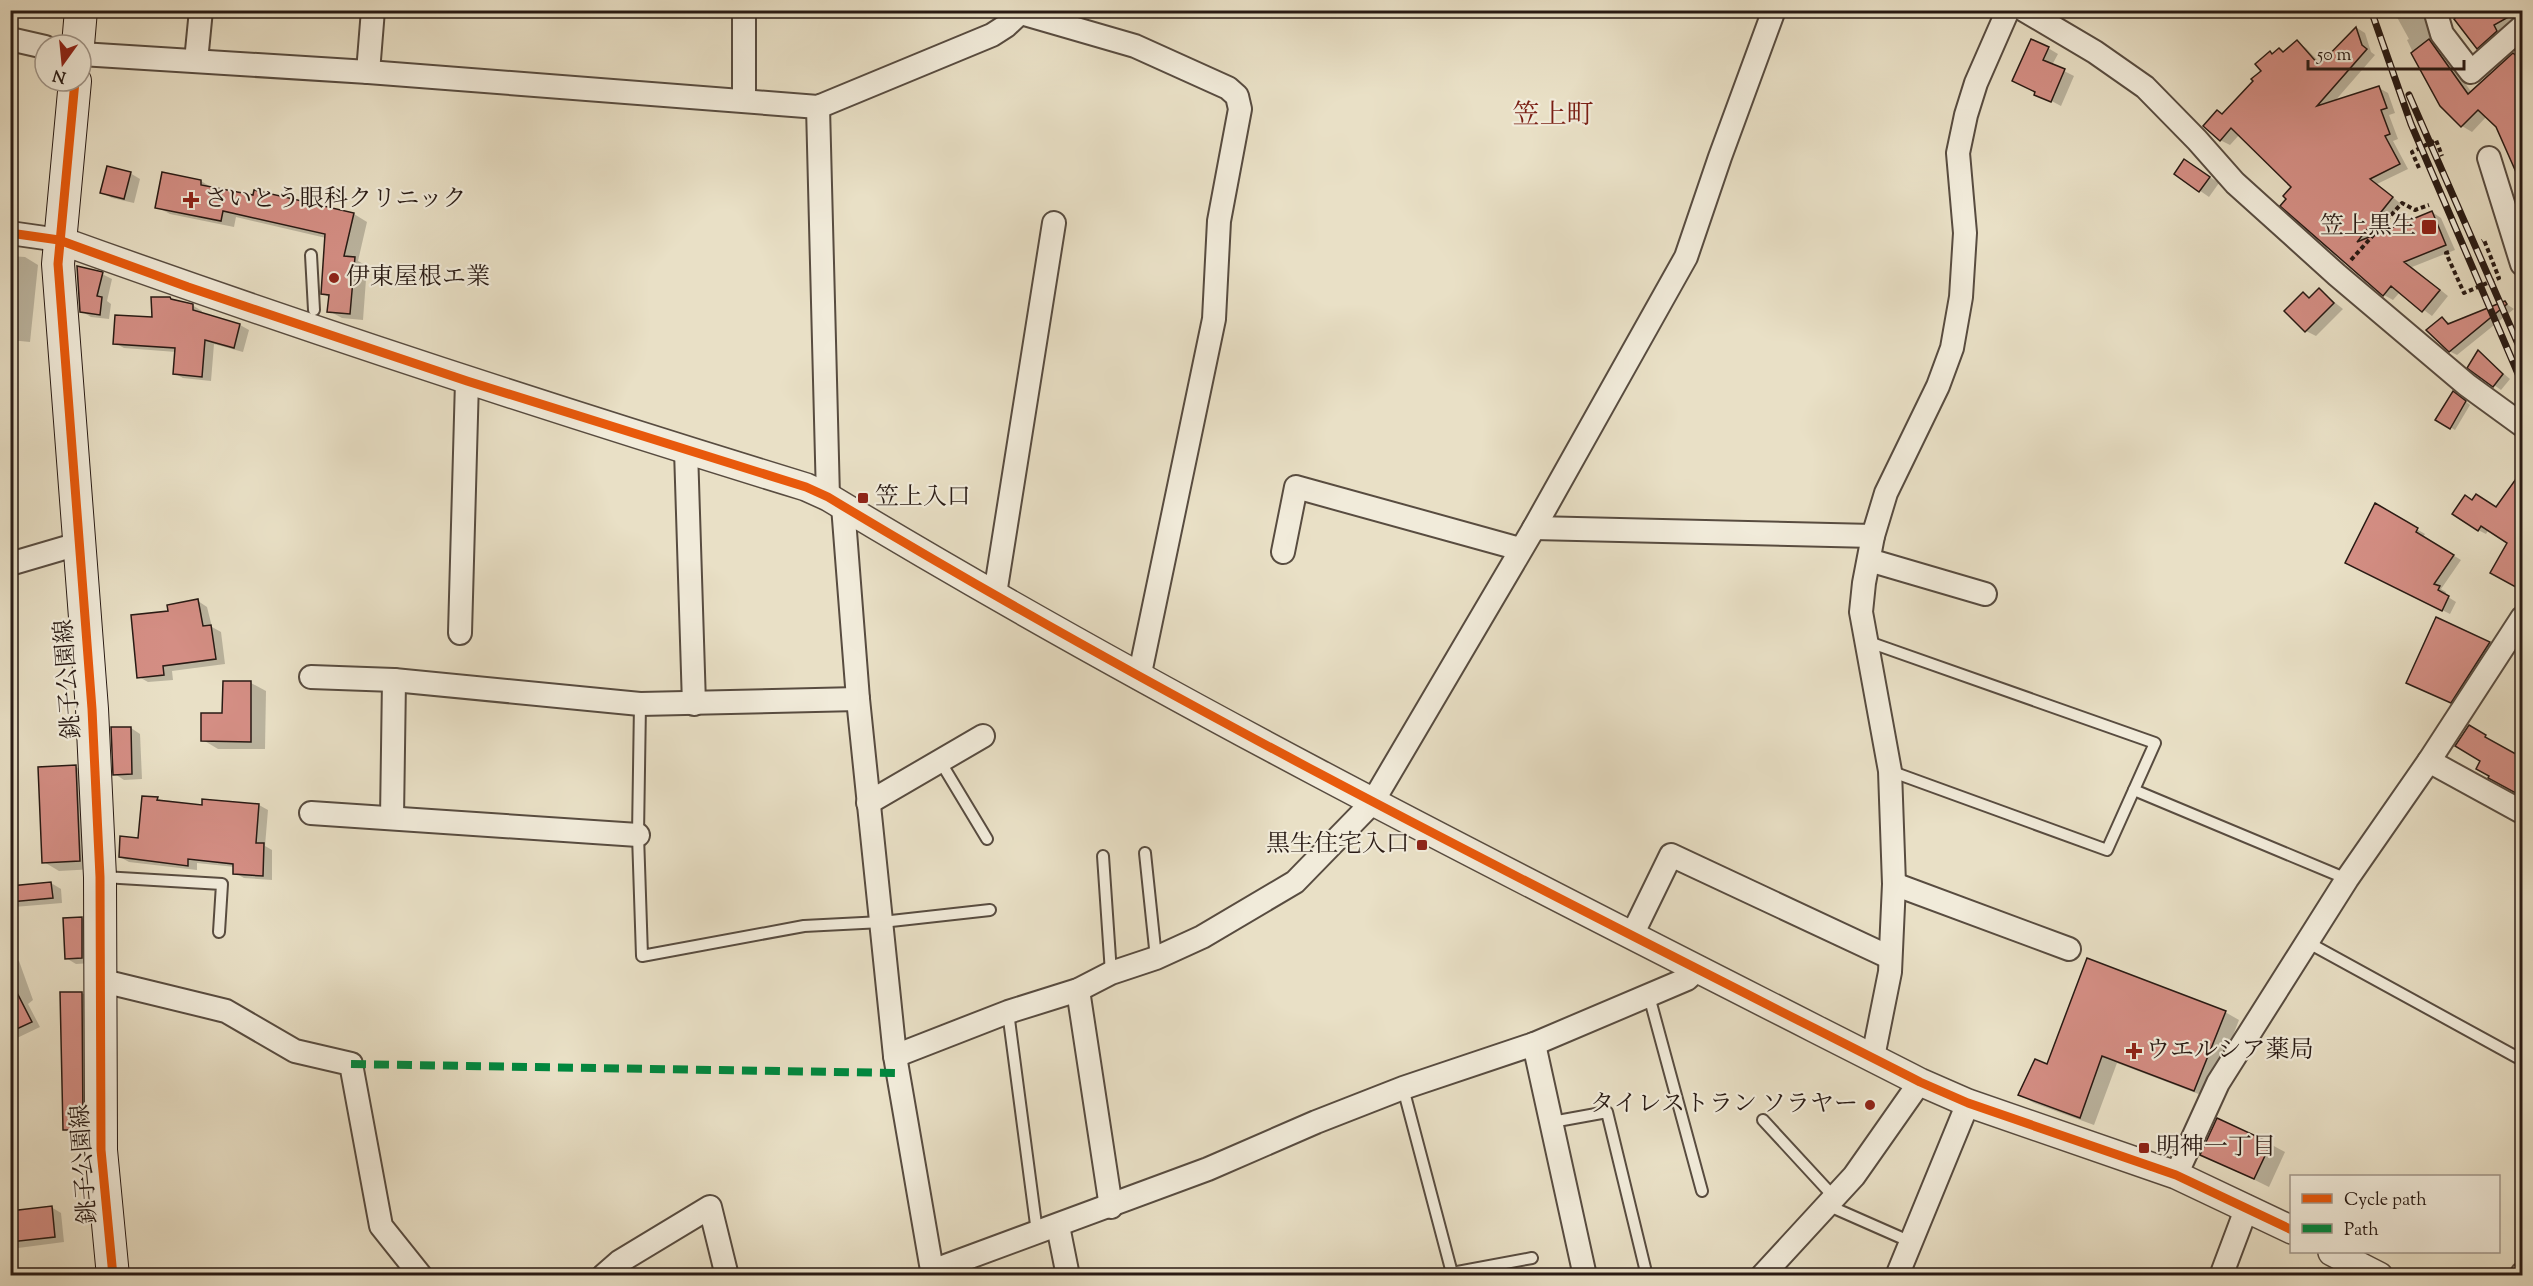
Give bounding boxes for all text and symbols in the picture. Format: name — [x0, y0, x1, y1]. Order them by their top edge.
north arrow — [33, 33, 93, 93]
scale bar — [2308, 33, 2464, 71]
text: 50 m — [2316, 43, 2352, 69]
text: N — [50, 62, 69, 88]
district label: 笠上町 — [1513, 97, 1594, 136]
place label: さいとう眼科クリニック — [204, 183, 467, 217]
marker: さいとう眼科クリニック — [182, 191, 200, 209]
place label: 笠上黒生 — [2320, 210, 2416, 244]
marker: 笠上黒生 — [2420, 218, 2438, 236]
place label: 伊東屋根エ業 — [346, 261, 490, 295]
marker: 伊東屋根エ業 — [327, 271, 341, 285]
place label: 笠上入口 — [875, 481, 971, 515]
marker: 笠上入口 — [856, 491, 870, 505]
street label: 銚子公園線 — [48, 618, 90, 740]
place label: 黒生住宅入口 — [1266, 828, 1410, 862]
marker: 黒生住宅入口 — [1415, 838, 1429, 852]
place label: ウエルシア薬局 — [2146, 1034, 2313, 1068]
marker: ウエルシア薬局 — [2127, 1044, 2141, 1058]
place label: タイレストラン ソラヤー — [1590, 1088, 1858, 1122]
marker: タイレストラン ソラヤー — [1863, 1098, 1877, 1112]
street label: 銚子公園線 — [64, 1103, 106, 1225]
place label: 明神一丁目 — [2156, 1131, 2276, 1165]
marker: 明神一丁目 — [2137, 1141, 2151, 1155]
legend — [2290, 1175, 2500, 1253]
text: Cycle path — [2344, 1188, 2427, 1214]
text: Path — [2344, 1218, 2379, 1244]

